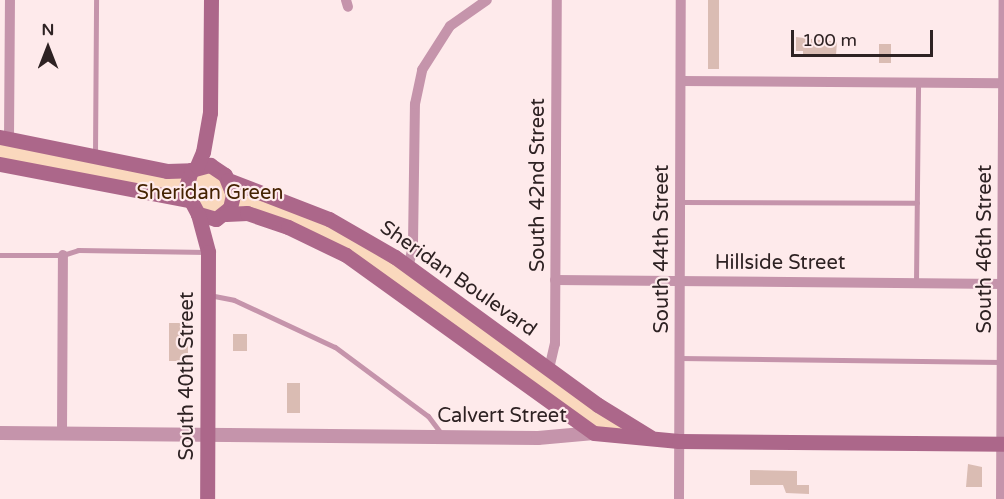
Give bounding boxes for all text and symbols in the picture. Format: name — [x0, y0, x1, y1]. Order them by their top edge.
north arrow — [18, 18, 78, 78]
scale bar — [794, 18, 936, 56]
text: N — [42, 20, 54, 40]
text: 100 m — [802, 29, 857, 51]
street label: South 42nd Street — [526, 98, 550, 272]
street label: South 44th Street — [650, 165, 674, 333]
street label: South 46th Street — [973, 165, 997, 333]
park label: Sheridan Green — [137, 181, 283, 205]
street label: Sheridan Boulevard — [375, 216, 541, 342]
street label: Hillside Street — [715, 251, 845, 275]
street label: South 40th Street — [175, 292, 199, 460]
street label: Calvert Street — [437, 404, 567, 428]

